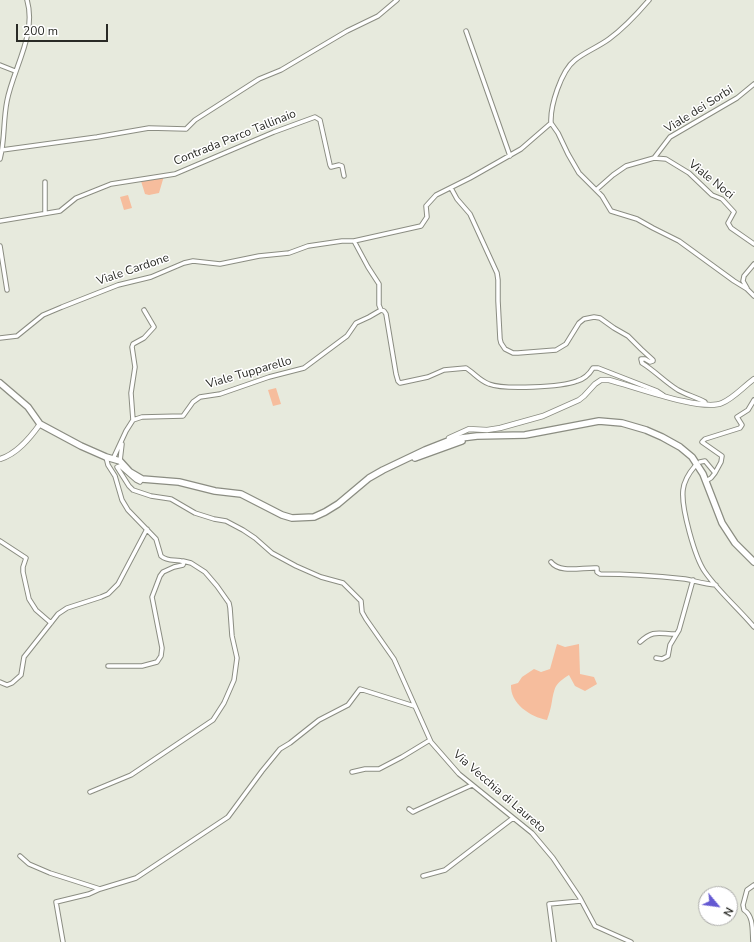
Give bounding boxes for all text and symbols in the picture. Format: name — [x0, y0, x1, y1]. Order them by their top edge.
scale bar — [18, 16, 110, 42]
text: 200 m — [23, 23, 58, 39]
street label: Viale dei Sorbi — [662, 83, 736, 137]
street label: Contrada Parco Tallinaio — [172, 107, 298, 169]
street label: Viale Noci — [685, 157, 737, 203]
street label: Viale Cardone — [95, 251, 171, 289]
street label: Viale Tupparello — [205, 354, 293, 392]
street label: Via Vecchia di Laureto — [450, 748, 548, 836]
north arrow — [698, 886, 738, 926]
text: N — [720, 904, 737, 919]

